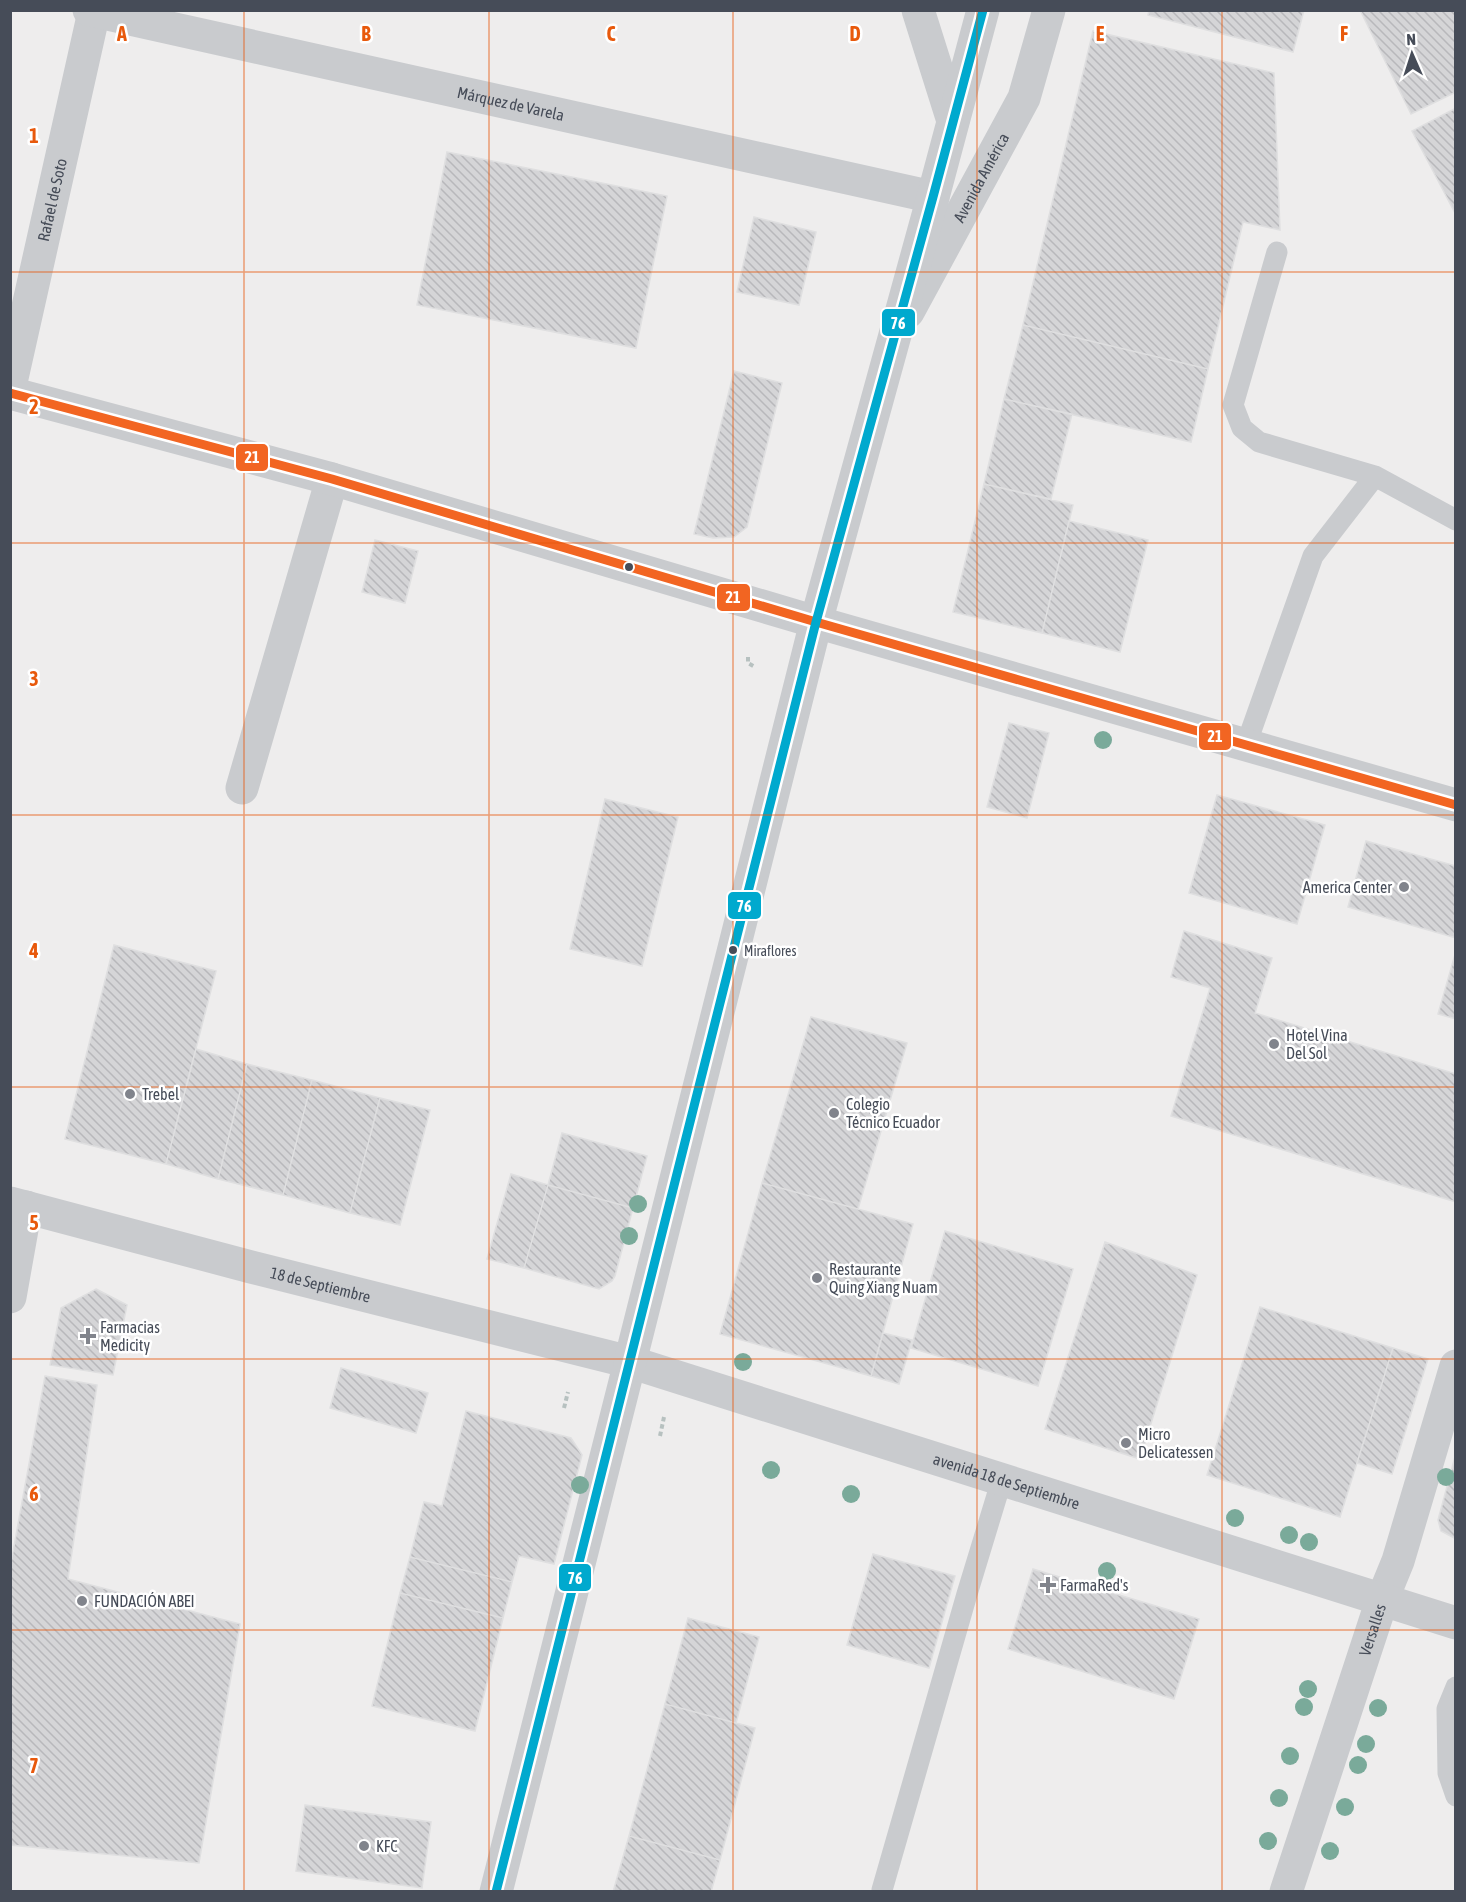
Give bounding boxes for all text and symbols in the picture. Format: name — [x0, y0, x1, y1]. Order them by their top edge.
text: A — [116, 22, 127, 45]
text: B — [361, 22, 371, 45]
text: C — [607, 22, 616, 45]
text: D — [849, 22, 861, 45]
text: E — [1096, 22, 1105, 45]
text: F — [1340, 22, 1348, 45]
north arrow — [1382, 24, 1442, 84]
text: N — [1406, 30, 1416, 48]
street label: Márquez de Varela — [456, 83, 566, 124]
text: 1 — [29, 124, 39, 147]
street label: Avenida América — [949, 130, 1012, 225]
street label: Rafael de Soto — [34, 157, 70, 243]
line badge: 76 — [881, 308, 916, 337]
text: 76 — [890, 314, 906, 332]
text: 2 — [29, 395, 39, 418]
line badge: 21 — [235, 443, 269, 472]
text: 21 — [244, 448, 260, 466]
unlabelled marker — [623, 561, 635, 573]
line badge: 21 — [716, 583, 751, 612]
text: 21 — [725, 588, 741, 606]
text: 3 — [29, 667, 39, 690]
line badge: 21 — [1198, 722, 1232, 751]
text: 21 — [1207, 727, 1223, 745]
place label: America Center — [1303, 878, 1392, 896]
marker: America Center — [1397, 880, 1411, 894]
line badge: 76 — [727, 891, 762, 920]
text: 76 — [736, 897, 752, 915]
text: 4 — [28, 939, 39, 962]
place label: Miraflores — [744, 943, 796, 959]
marker: Miraflores — [727, 944, 739, 956]
place label: Hotel Vina Del Sol — [1286, 1026, 1348, 1062]
marker: Hotel Vina Del Sol — [1267, 1037, 1281, 1051]
place label: Trebel — [142, 1085, 180, 1103]
marker: Trebel — [123, 1087, 137, 1101]
place label: Colegio Técnico Ecuador — [846, 1095, 940, 1131]
marker: Colegio Técnico Ecuador — [827, 1106, 841, 1120]
text: 5 — [29, 1211, 39, 1234]
place label: Restaurante Quing Xiang Nuam — [829, 1260, 938, 1297]
street label: 18 de Septiembre — [269, 1263, 372, 1306]
marker: Restaurante Quing Xiang Nuam — [810, 1271, 824, 1285]
place label: Farmacias Medicity — [100, 1318, 160, 1355]
marker: Farmacias Medicity — [81, 1329, 95, 1343]
place label: Micro Delicatessen — [1138, 1425, 1214, 1461]
marker: Micro Delicatessen — [1119, 1436, 1133, 1450]
street label: avenida 18 de Septiembre — [931, 1449, 1082, 1513]
text: 6 — [29, 1482, 39, 1505]
line badge: 76 — [558, 1563, 592, 1592]
text: 76 — [567, 1569, 583, 1587]
place label: FarmaRed's — [1060, 1576, 1129, 1594]
marker: FarmaRed's — [1041, 1578, 1055, 1592]
place label: FUNDACIÓN ABEI — [94, 1592, 195, 1610]
marker: FUNDACIÓN ABEI — [75, 1594, 89, 1608]
street label: Versalles — [1355, 1601, 1389, 1658]
text: 7 — [29, 1754, 39, 1777]
place label: KFC — [376, 1837, 398, 1855]
marker: KFC — [357, 1839, 371, 1853]

